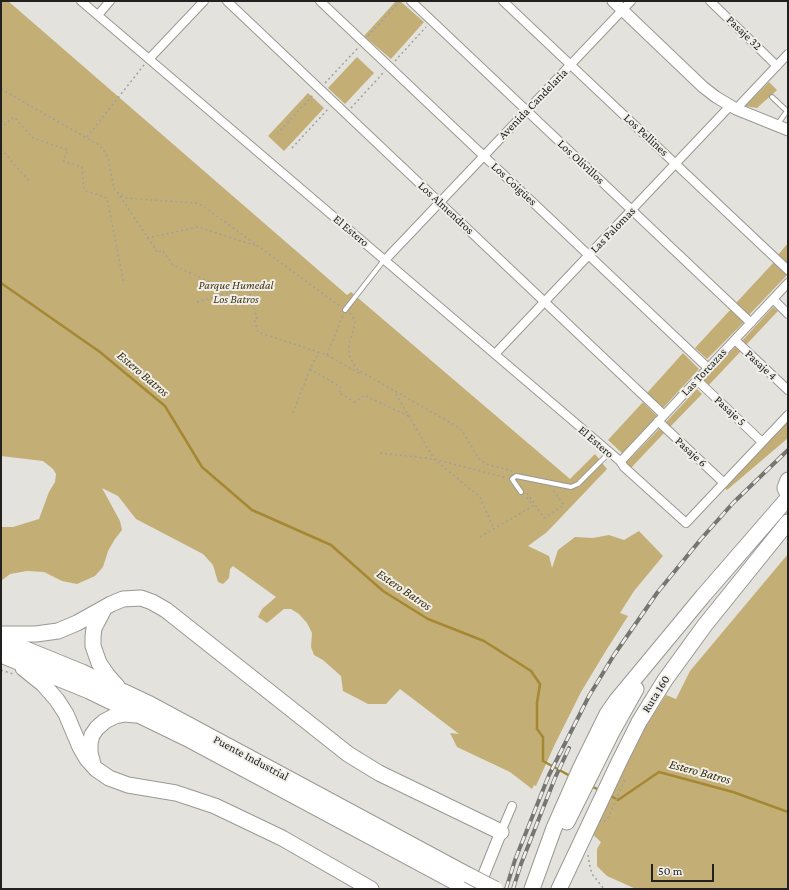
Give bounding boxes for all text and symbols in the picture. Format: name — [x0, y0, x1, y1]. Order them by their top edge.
street label: Pasaje 32 — [723, 13, 765, 53]
street label: Avenida Candelaria — [495, 65, 571, 143]
street label: Los Pellines — [621, 111, 671, 159]
street label: Los Olivillos — [555, 137, 607, 187]
street label: Los Coigües — [488, 159, 540, 209]
street label: Los Almendros — [415, 178, 477, 238]
street label: Las Palomas — [587, 204, 639, 256]
street label: El Estero — [330, 212, 372, 250]
park label: Parque Humedal Los Batros — [198, 278, 274, 306]
street label: Las Torcazas — [678, 345, 730, 399]
street label: Pasaje 4 — [742, 347, 780, 383]
water label: Estero Batros — [114, 348, 172, 400]
street label: Pasaje 5 — [711, 393, 749, 429]
street label: El Estero — [575, 423, 617, 461]
street label: Pasaje 6 — [672, 434, 710, 470]
water label: Estero Batros — [374, 566, 434, 614]
street label: Ruta 160 — [639, 673, 673, 715]
street label: Puente Industrial — [211, 732, 291, 784]
water label: Estero Batros — [668, 756, 732, 788]
scale bar — [653, 856, 716, 882]
text: 50 m — [658, 864, 682, 878]

